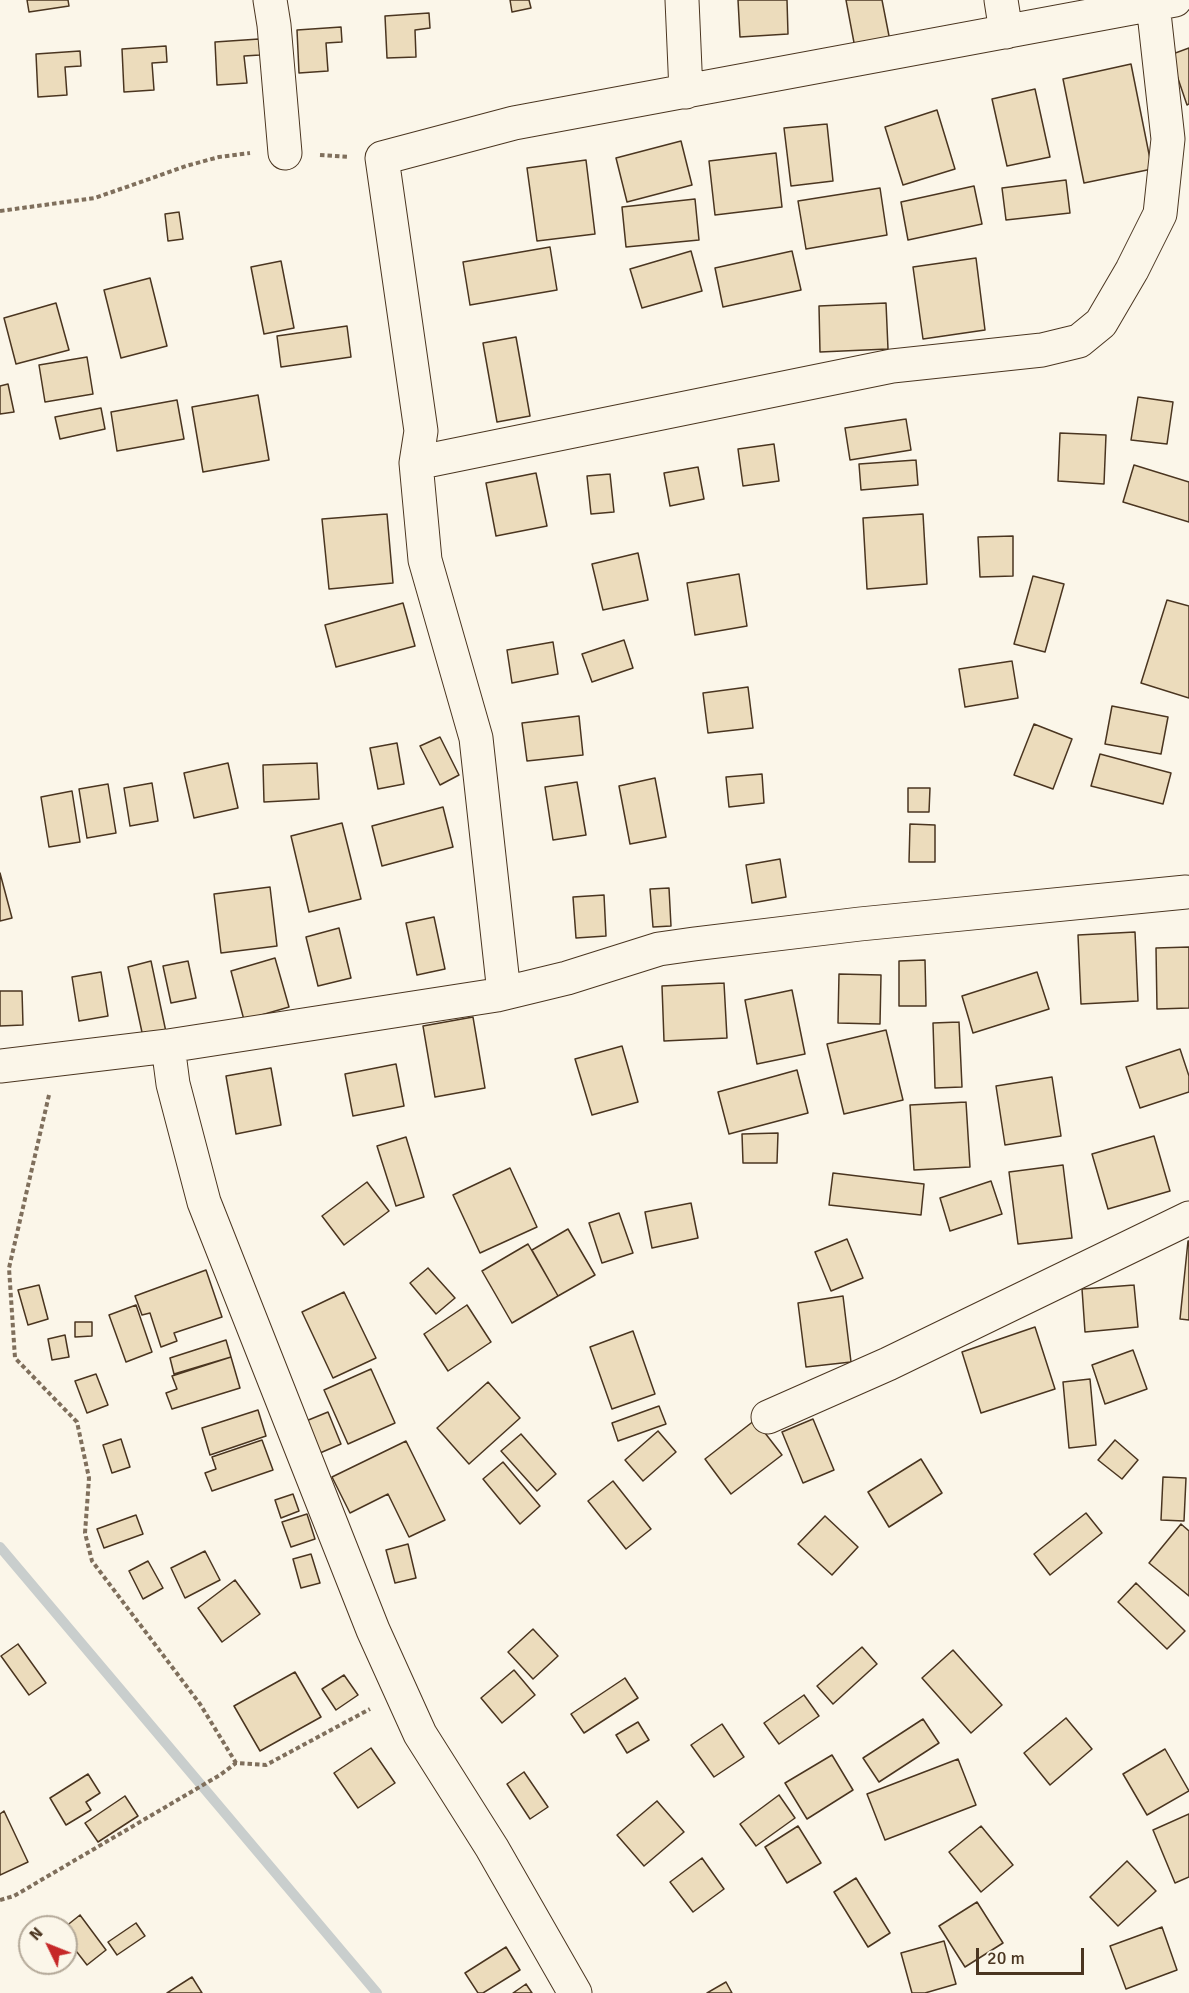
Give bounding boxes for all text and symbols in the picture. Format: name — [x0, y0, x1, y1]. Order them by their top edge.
north arrow — [18, 1915, 78, 1975]
text: N — [25, 1923, 47, 1945]
scale bar — [979, 1936, 1087, 1974]
text: 20 m — [987, 1947, 1025, 1969]

